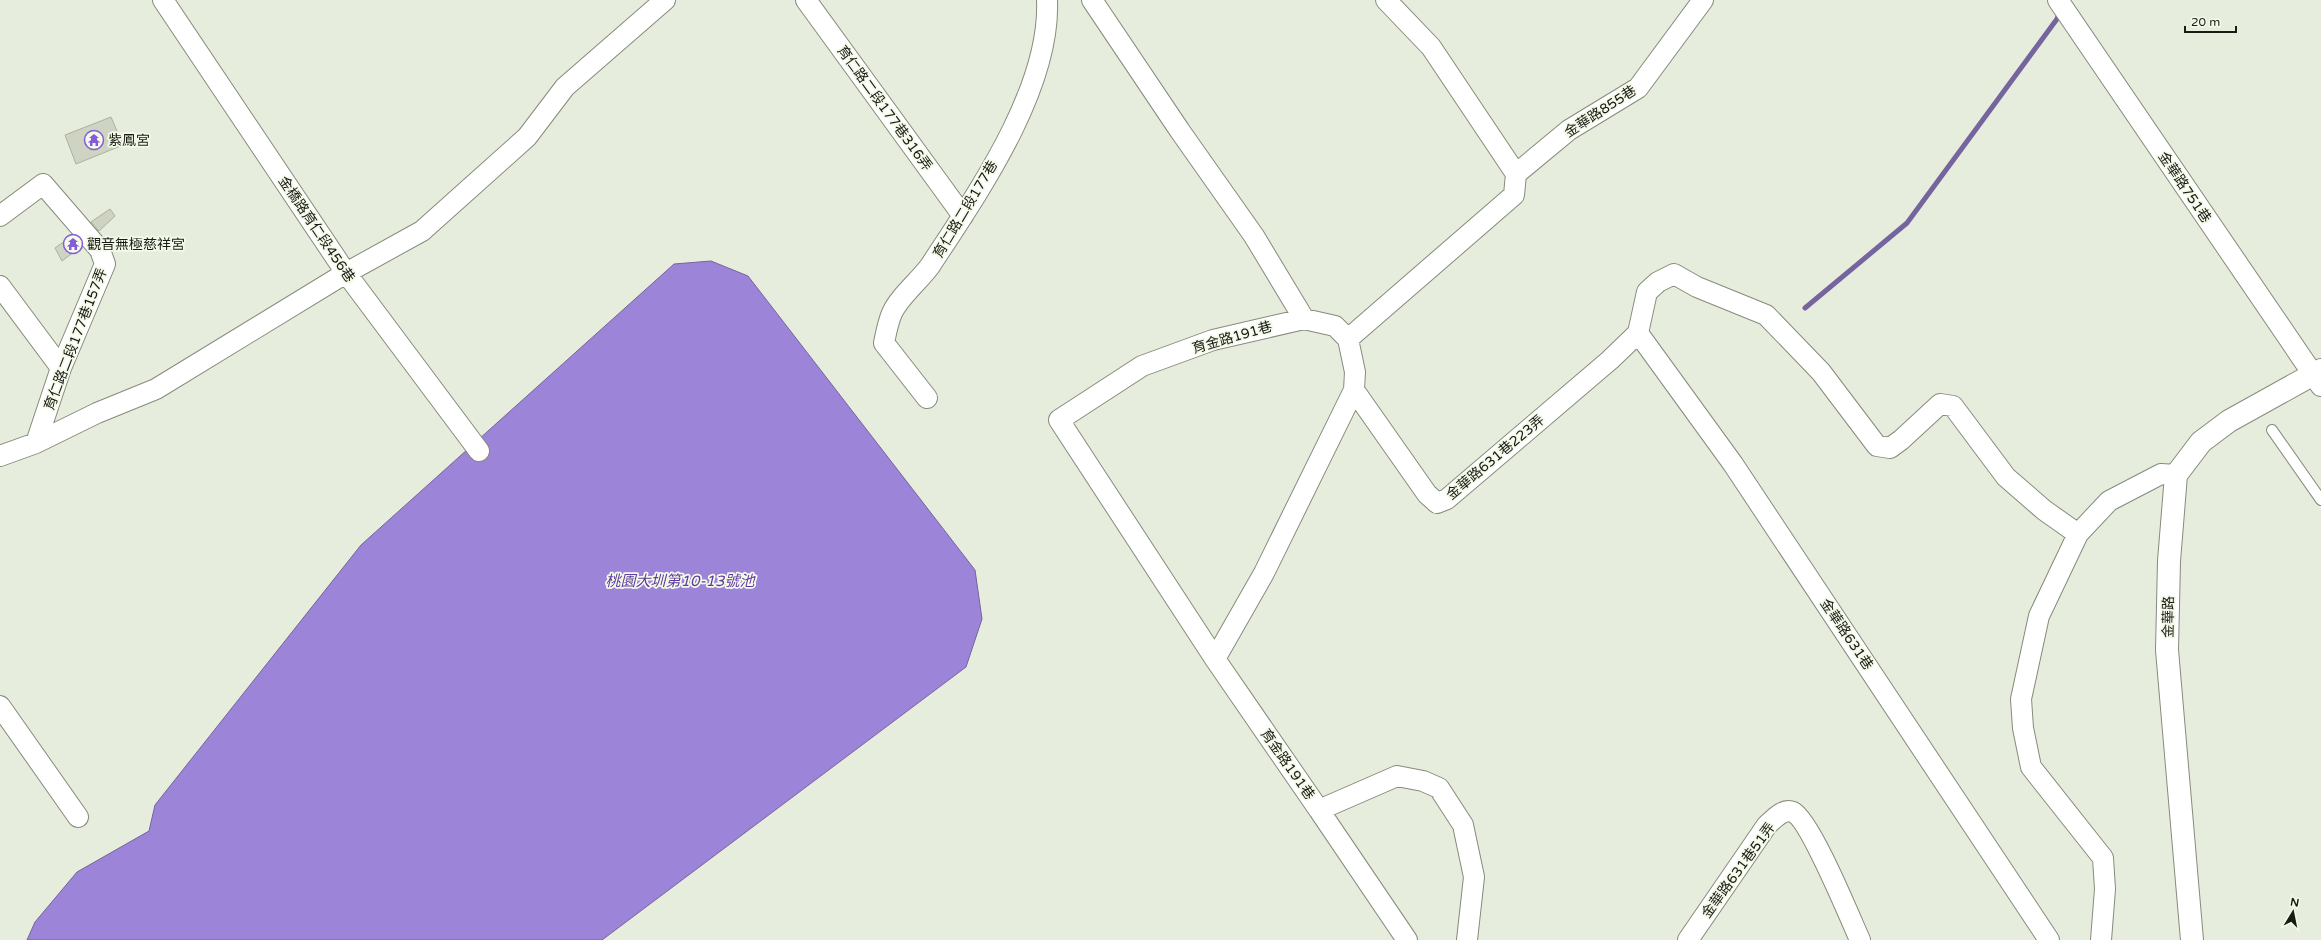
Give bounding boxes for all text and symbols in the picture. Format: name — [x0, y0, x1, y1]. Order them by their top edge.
scale bar — [2185, 8, 2236, 34]
text: 20 m — [2191, 15, 2220, 29]
street label: 育仁路二段177巷316弄 — [833, 42, 936, 174]
street label: 金華路855巷 — [1561, 82, 1639, 141]
temple icon: 紫鳳宮 — [83, 129, 105, 151]
place label: 紫鳳宮 — [108, 132, 150, 149]
street label: 金華路751巷 — [2155, 148, 2215, 226]
street label: 育仁路二段177巷 — [930, 158, 1001, 261]
street label: 金橋路育仁段456巷 — [275, 173, 358, 286]
temple icon: 觀音無極慈祥宮 — [62, 233, 84, 255]
place label: 觀音無極慈祥宮 — [87, 236, 185, 253]
street label: 育仁路二段177巷157弄 — [41, 266, 110, 413]
street label: 育金路191巷 — [1190, 318, 1274, 357]
street label: 金華路631巷223弄 — [1443, 411, 1548, 503]
water label: 桃園大圳第10-13號池 — [606, 572, 756, 590]
street label: 金華路631巷 — [1817, 595, 1877, 673]
street label: 金華路 — [2160, 596, 2177, 638]
street label: 育金路191巷 — [1257, 726, 1318, 803]
street label: 金華路631巷51弄 — [1698, 819, 1779, 921]
north arrow — [2273, 892, 2313, 932]
text: N — [2289, 895, 2300, 910]

